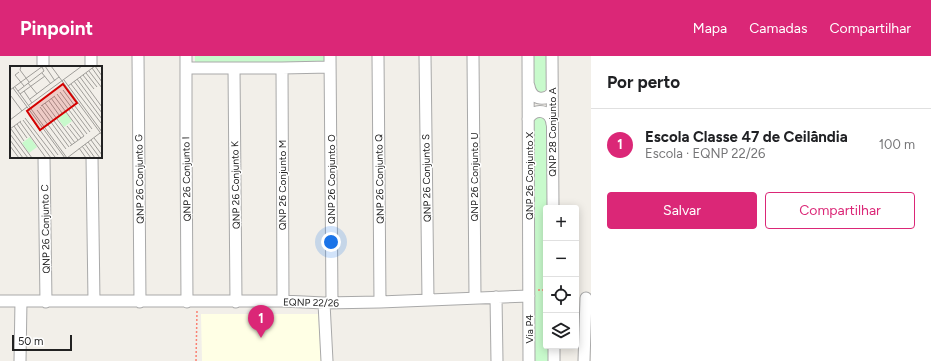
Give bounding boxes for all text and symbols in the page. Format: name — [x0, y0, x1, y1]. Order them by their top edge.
text: Pinpoint — [20, 17, 93, 40]
text: Mapa — [693, 20, 727, 37]
text: Camadas — [749, 20, 807, 37]
text: Compartilhar — [829, 20, 911, 37]
inset map — [10, 66, 102, 158]
text: Por perto — [607, 72, 680, 92]
street label: QNP 28 Conjunto A — [546, 87, 559, 177]
text: Escola Classe 47 de Ceilândia — [645, 128, 848, 146]
street label: QNP 26 Conjunto X — [523, 131, 536, 220]
street label: QNP 26 Conjunto U — [468, 132, 481, 222]
street label: QNP 26 Conjunto G — [132, 134, 147, 224]
street label: QNP 26 Conjunto O — [325, 134, 338, 224]
street label: QNP 26 Conjunto Q — [372, 134, 387, 224]
street label: QNP 26 Conjunto S — [419, 134, 434, 222]
street label: QNP 26 Conjunto I — [179, 137, 194, 221]
text: 1 — [617, 137, 623, 152]
text: 100 m — [879, 137, 915, 152]
street label: QNP 26 Conjunto K — [228, 140, 243, 229]
street label: QNP 26 Conjunto M — [276, 140, 289, 230]
text: Escola · EQNP 22/26 — [645, 146, 765, 161]
street label: QNP 26 Conjunto C — [38, 184, 53, 274]
button: Salvar — [607, 192, 757, 229]
button: Compartilhar — [765, 192, 915, 229]
map controls — [543, 205, 579, 349]
button: + — [543, 205, 579, 241]
your location — [321, 232, 341, 252]
button: − — [543, 241, 579, 277]
button: locate — [543, 277, 579, 313]
street label: EQNP 22/26 — [283, 296, 339, 309]
pin: 1 — [248, 305, 274, 338]
button: layers — [543, 313, 579, 349]
street label: Via P4 — [523, 315, 536, 343]
scale bar — [12, 333, 72, 352]
text: 50 m — [18, 335, 43, 348]

